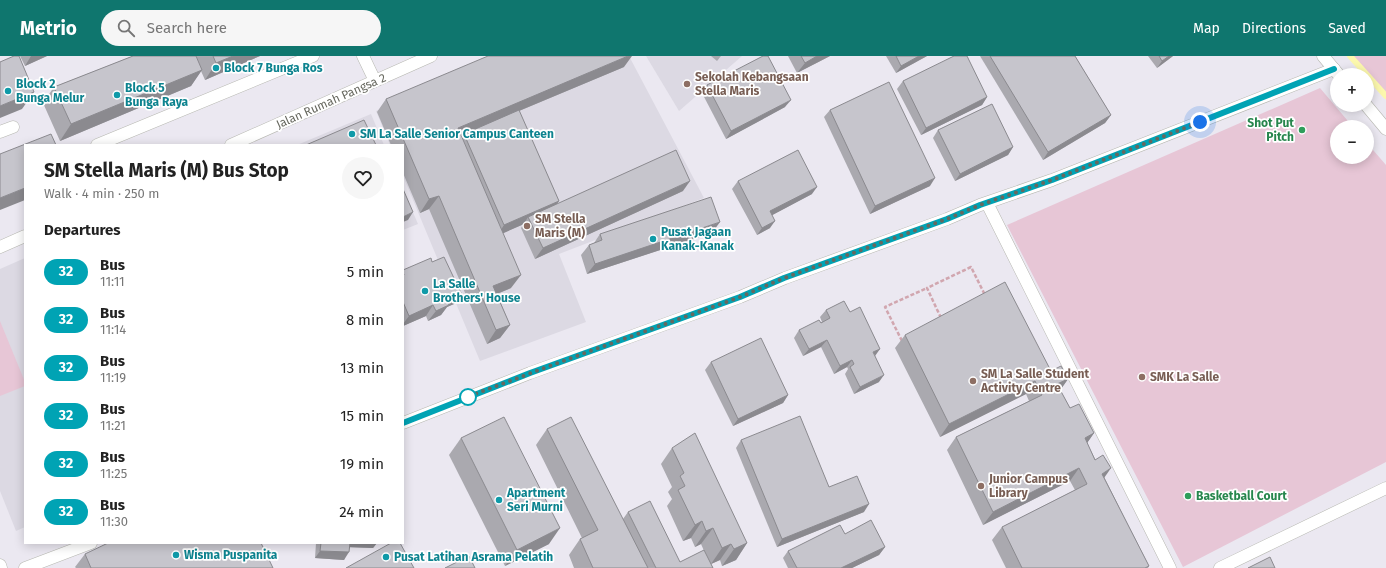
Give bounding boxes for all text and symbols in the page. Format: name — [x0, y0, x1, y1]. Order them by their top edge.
search box — [101, 10, 381, 46]
text: Metrio — [20, 17, 77, 40]
icon: search — [115, 17, 137, 39]
text: Search here — [147, 19, 227, 37]
text: Map — [1193, 20, 1220, 37]
text: Directions — [1242, 20, 1306, 37]
text: Saved — [1328, 20, 1366, 37]
place label: Block 7 Bunga Ros — [224, 61, 323, 75]
marker: Block 7 Bunga Ros — [211, 63, 221, 73]
map controls — [1330, 68, 1374, 164]
button: + — [1330, 68, 1374, 112]
street label: Jalan Rumah Pangsa 2 — [274, 70, 388, 132]
place label: Sekolah Kebangsaan Stella Maris — [695, 70, 809, 98]
place label: Block 2 Bunga Melur — [16, 77, 84, 105]
marker: Sekolah Kebangsaan Stella Maris — [682, 79, 692, 89]
place label: Block 5 Bunga Raya — [125, 81, 189, 109]
marker: Block 2 Bunga Melur — [3, 86, 13, 96]
marker: Block 5 Bunga Raya — [112, 90, 122, 100]
your location — [1190, 112, 1210, 132]
place label: Shot Put Pitch — [1247, 116, 1294, 144]
button: − — [1330, 120, 1374, 164]
marker: Shot Put Pitch — [1297, 125, 1307, 135]
place label: SM La Salle Senior Campus Canteen — [360, 127, 554, 141]
marker: SM La Salle Senior Campus Canteen — [347, 129, 357, 139]
button: heart — [342, 157, 384, 199]
text: SM Stella Maris (M) Bus Stop — [44, 159, 289, 182]
text: Walk · 4 min · 250 m — [44, 186, 159, 201]
place label: SM Stella Maris (M) — [535, 212, 586, 240]
text: Departures — [44, 221, 121, 239]
marker: SM Stella Maris (M) — [522, 221, 532, 231]
place label: Pusat Jagaan Kanak-Kanak — [661, 225, 734, 253]
marker: Pusat Jagaan Kanak-Kanak — [648, 234, 658, 244]
text: Bus — [100, 256, 125, 274]
text: 32 — [59, 263, 73, 280]
text: 5 min — [347, 263, 384, 281]
text: 11:11 — [100, 274, 125, 289]
place label: La Salle Brothers' House — [433, 277, 521, 305]
marker: La Salle Brothers' House — [420, 286, 430, 296]
text: Bus — [100, 304, 125, 322]
text: 32 — [59, 311, 73, 328]
text: 8 min — [346, 311, 384, 329]
text: 11:14 — [100, 322, 126, 337]
text: Bus — [100, 352, 125, 370]
text: 32 — [59, 359, 73, 376]
text: 13 min — [340, 359, 384, 377]
place label: SM La Salle Student Activity Centre — [980, 367, 1089, 395]
text: 11:19 — [100, 370, 126, 385]
place label: SMK La Salle — [1150, 370, 1219, 384]
marker: SMK La Salle — [1137, 372, 1147, 382]
marker: SM La Salle Student Activity Centre — [968, 376, 978, 386]
unlabelled marker — [459, 388, 477, 406]
text: Bus — [100, 400, 125, 418]
text: 32 — [59, 407, 73, 424]
text: 15 min — [340, 407, 384, 425]
text: 11:21 — [100, 418, 126, 433]
text: Bus — [100, 448, 125, 466]
text: 32 — [59, 455, 73, 472]
text: 19 min — [340, 455, 384, 473]
text: 11:25 — [100, 466, 127, 481]
place label: Junior Campus Library — [988, 472, 1068, 500]
marker: Junior Campus Library — [976, 481, 986, 491]
place label: Apartment Seri Murni — [506, 486, 566, 514]
place label: Basketball Court — [1196, 489, 1287, 503]
marker: Basketball Court — [1183, 491, 1193, 501]
marker: Apartment Seri Murni — [494, 495, 504, 505]
text: Bus — [100, 496, 125, 514]
text: 32 — [59, 503, 73, 520]
text: 24 min — [339, 503, 384, 521]
text: 11:30 — [100, 514, 128, 529]
place label: Wisma Puspanita — [184, 548, 278, 562]
marker: Wisma Puspanita — [171, 550, 181, 560]
place label: Pusat Latihan Asrama Pelatih — [394, 550, 553, 564]
marker: Pusat Latihan Asrama Pelatih — [381, 552, 391, 562]

